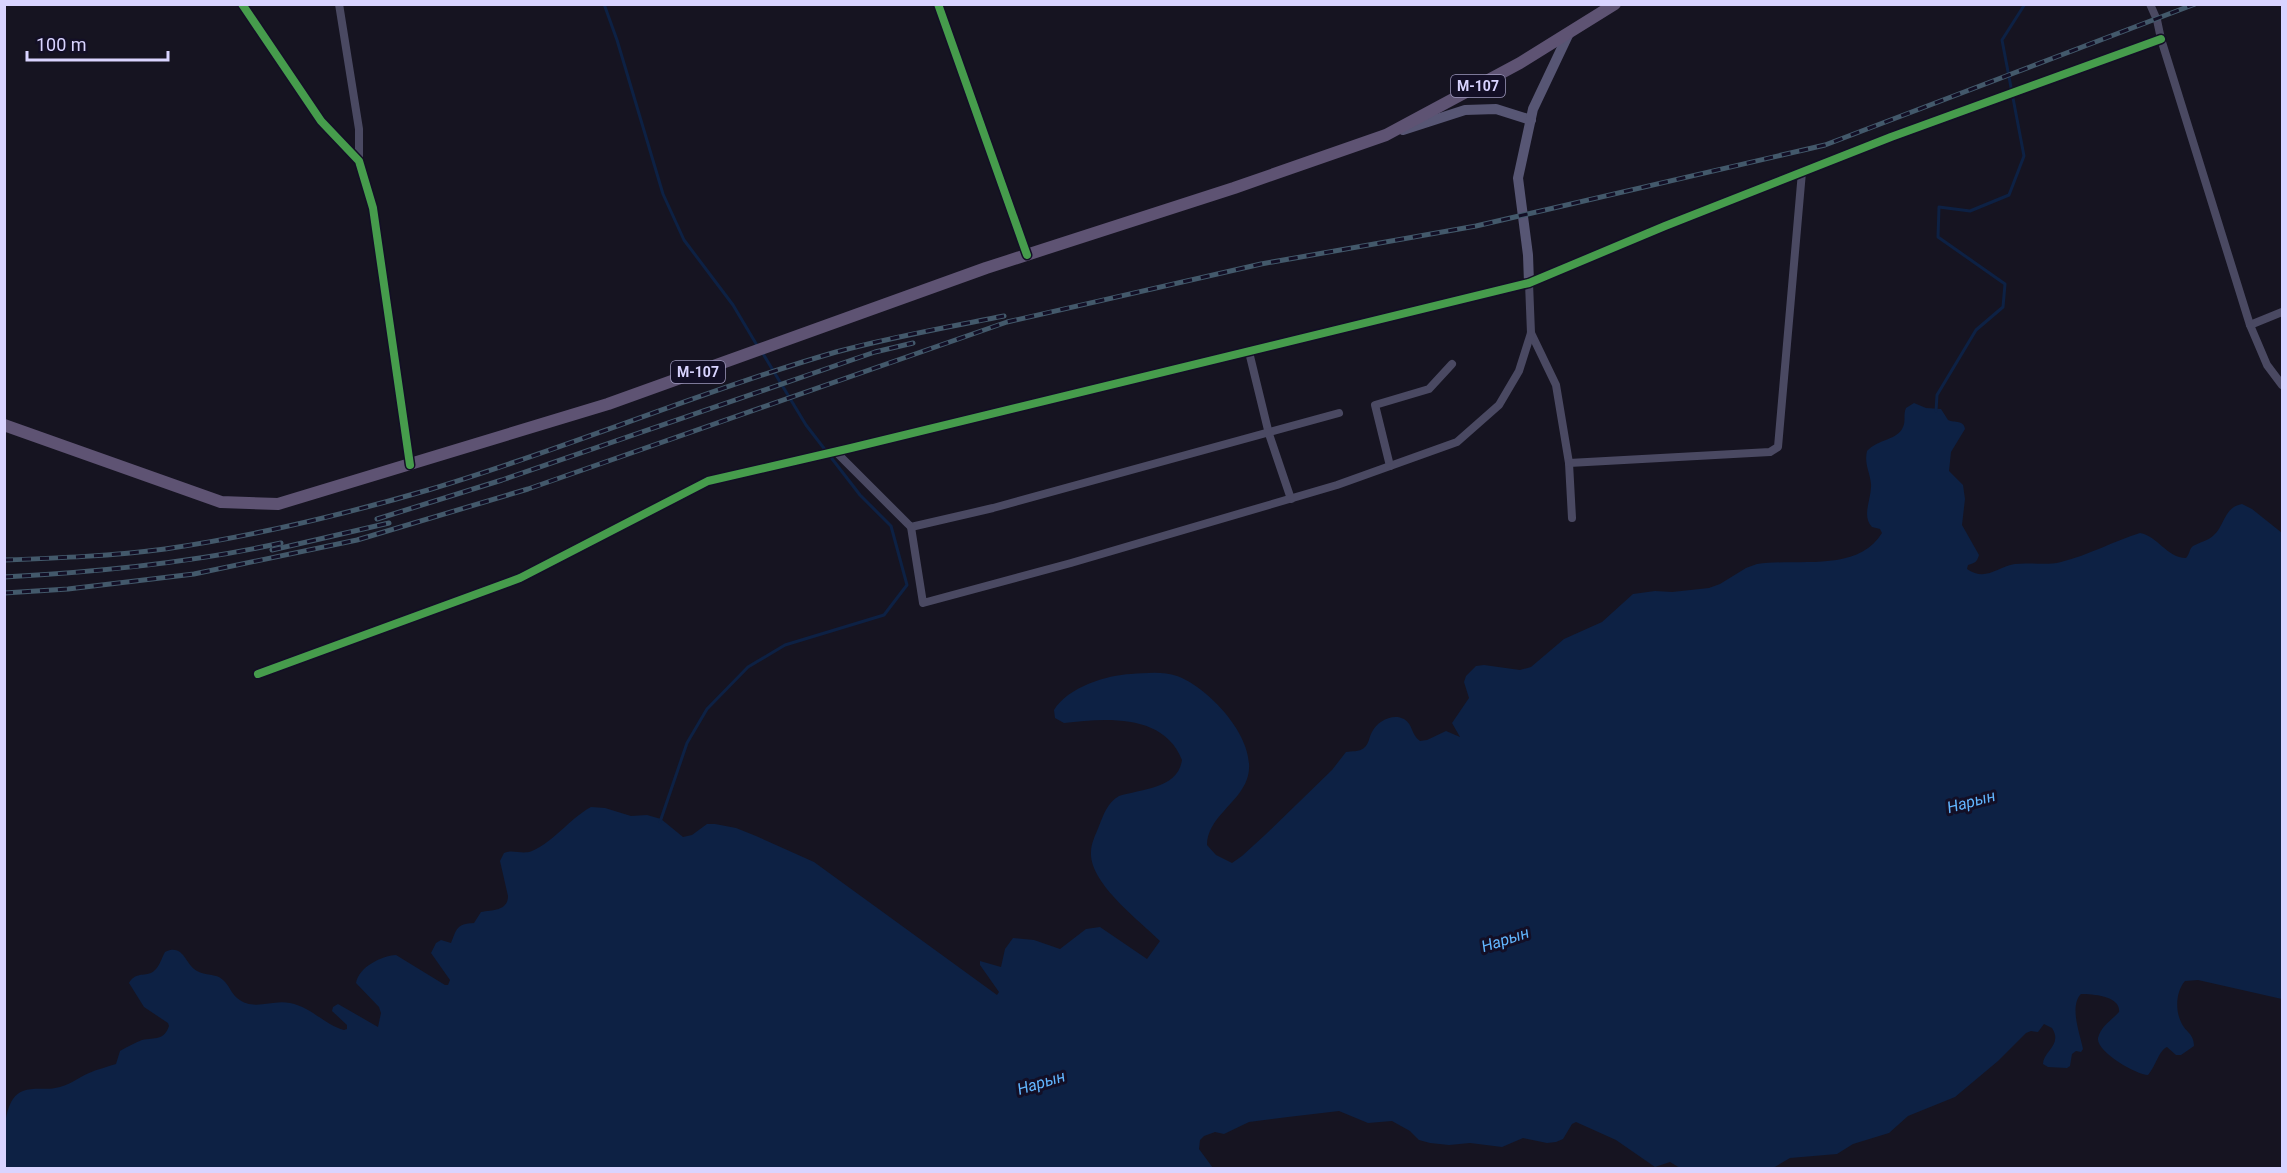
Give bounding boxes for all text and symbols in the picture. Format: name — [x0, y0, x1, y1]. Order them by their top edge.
scale bar — [27, 24, 168, 62]
text: 100 m — [36, 34, 87, 55]
road number: М-107 — [1451, 75, 1505, 97]
road number: М-107 — [671, 361, 725, 383]
water label: Нарын — [1945, 786, 1997, 817]
water label: Нарын — [1479, 923, 1532, 956]
water label: Нарын — [1015, 1066, 1068, 1099]

